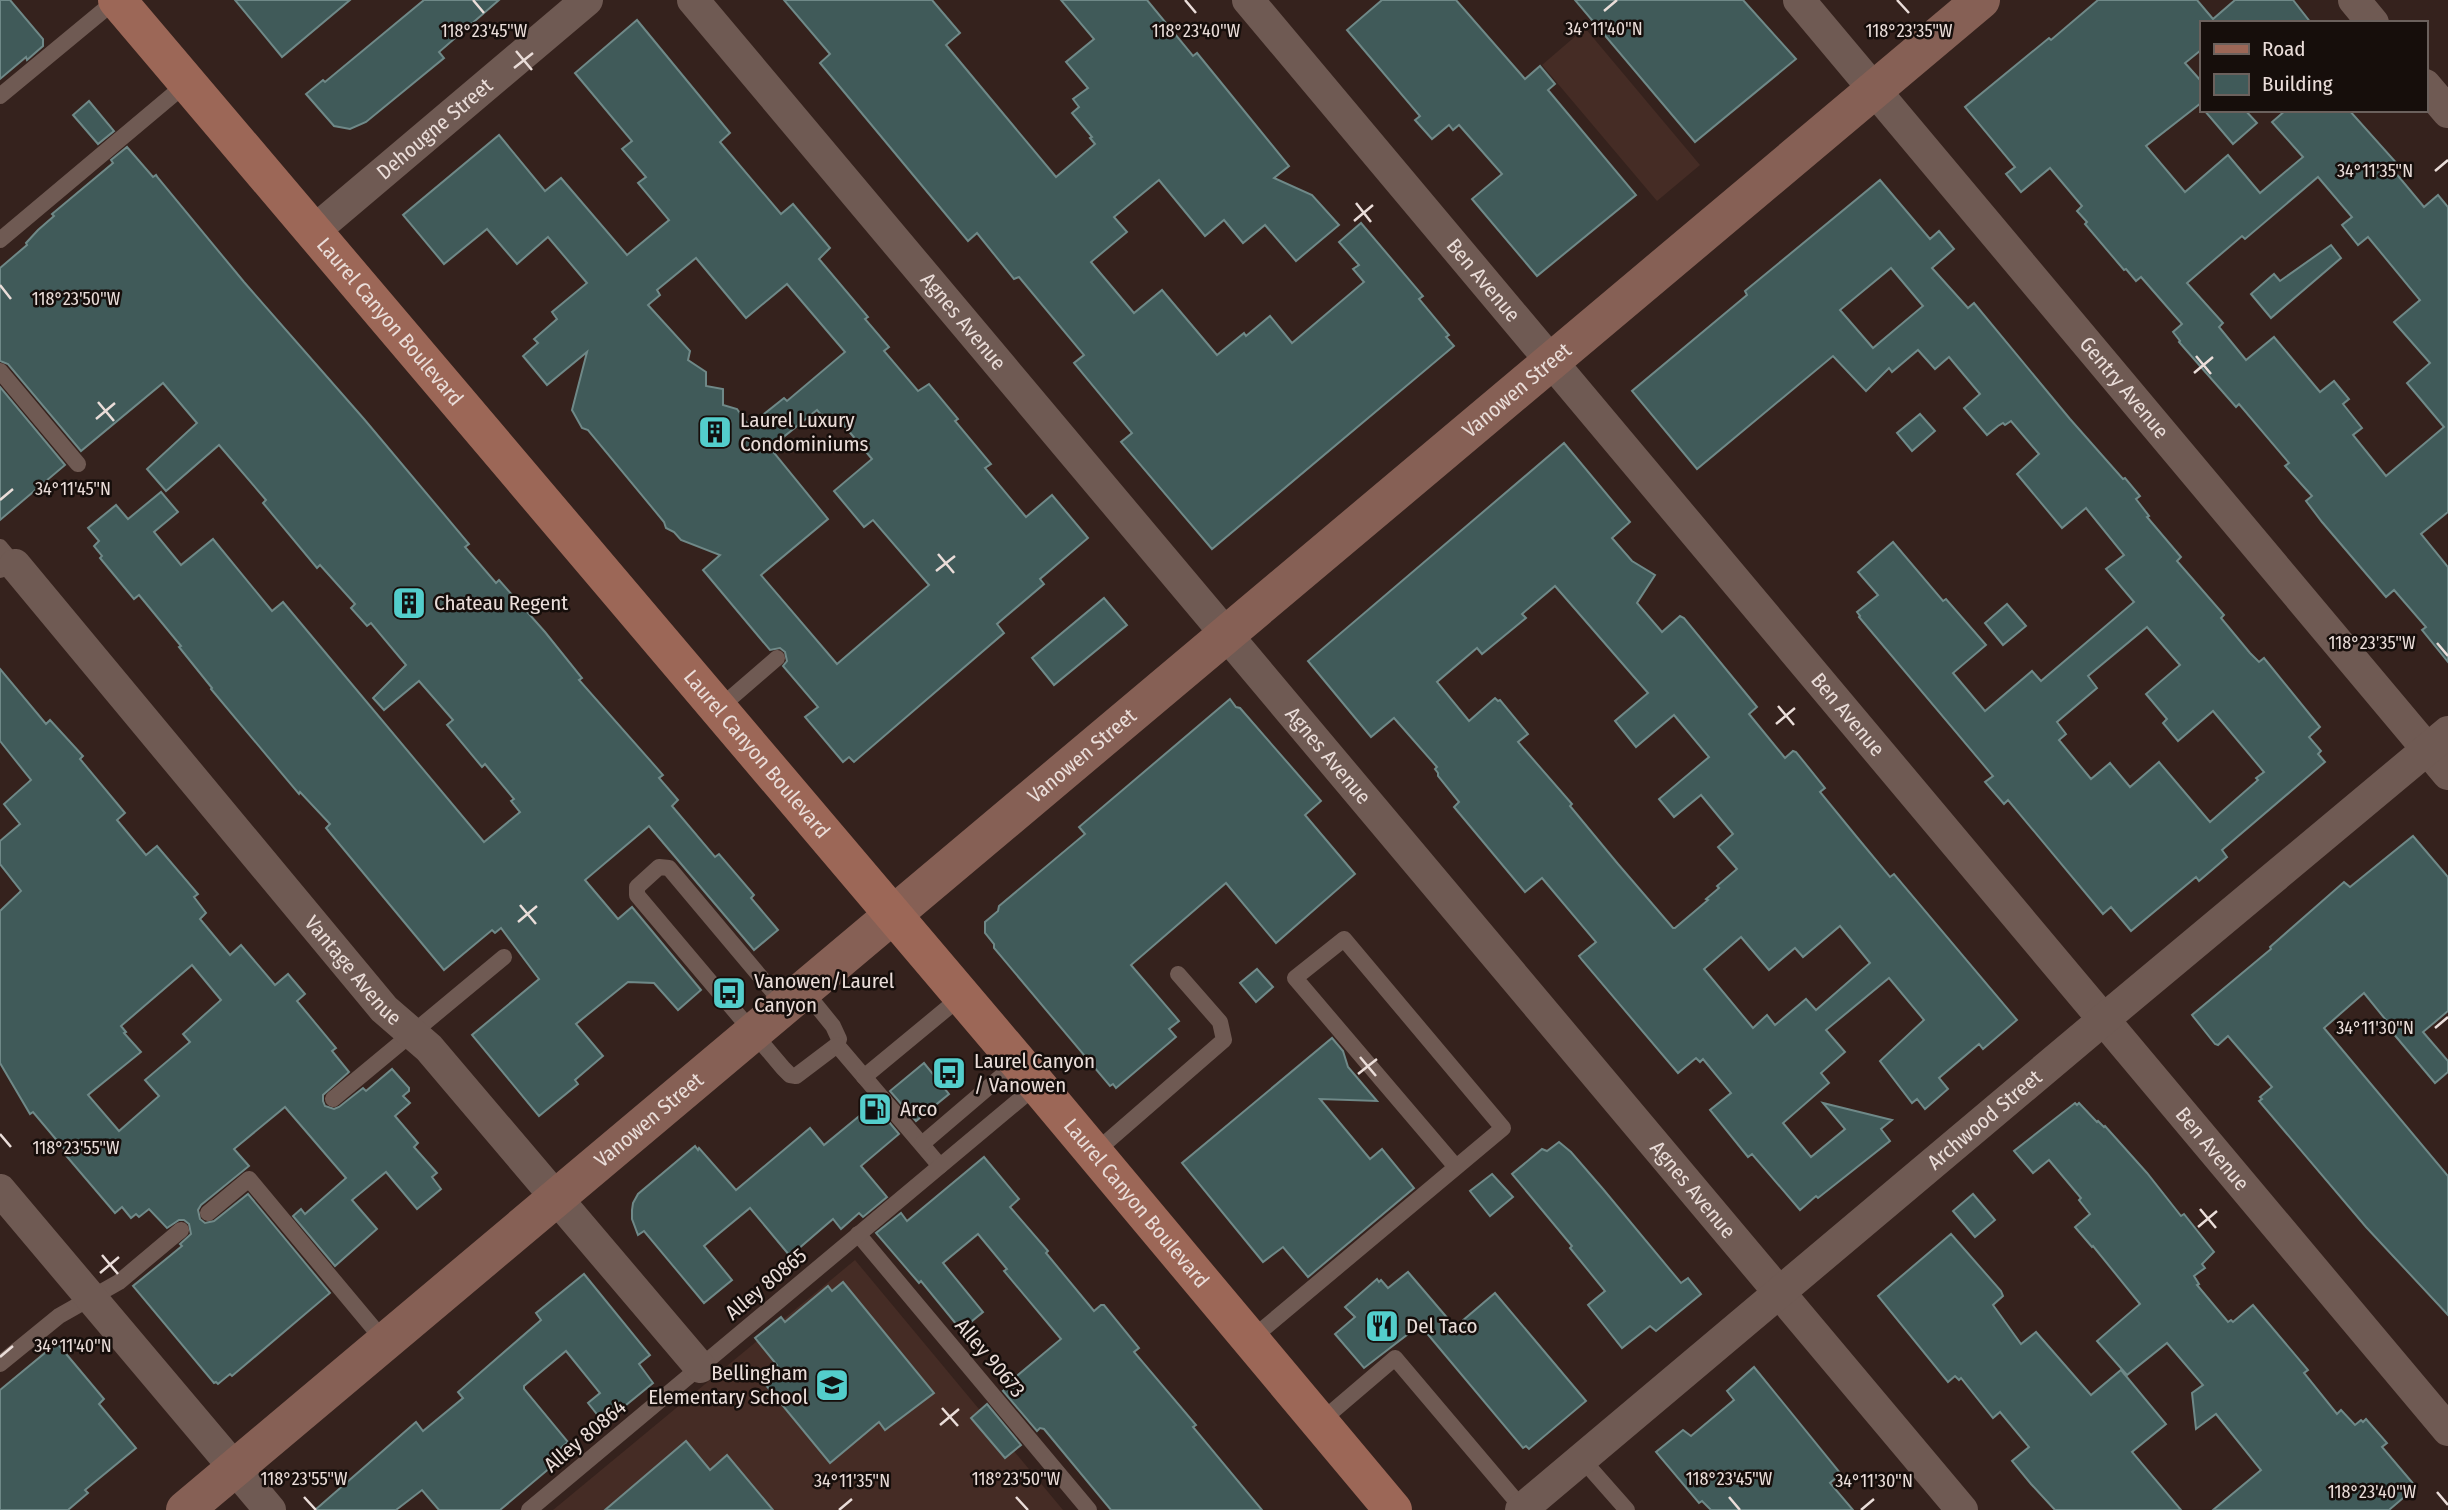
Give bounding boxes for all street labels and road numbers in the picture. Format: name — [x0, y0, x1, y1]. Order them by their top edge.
street label: Dehougne Street — [371, 73, 498, 185]
street label: Laurel Canyon Boulevard — [311, 232, 469, 411]
street label: Ben Avenue — [1441, 233, 1526, 327]
street label: Agnes Avenue — [915, 267, 1012, 376]
street label: Gentry Avenue — [2074, 331, 2174, 444]
street label: Vanowen Street — [1457, 337, 1577, 443]
street label: Laurel Canyon Boulevard — [678, 665, 836, 844]
street label: Ben Avenue — [1805, 668, 1890, 762]
street label: Agnes Avenue — [1280, 702, 1376, 810]
street label: Vanowen Street — [1022, 703, 1142, 809]
street label: Vantage Avenue — [299, 910, 407, 1031]
street label: Archwood Street — [1922, 1064, 2047, 1175]
street label: Vanowen Street — [589, 1067, 709, 1173]
street label: Ben Avenue — [2170, 1102, 2255, 1196]
street label: Laurel Canyon Boulevard — [1058, 1113, 1215, 1293]
street label: Agnes Avenue — [1644, 1136, 1741, 1244]
street label: Alley 80865 — [720, 1242, 812, 1326]
street label: Alley 90673 — [949, 1313, 1031, 1403]
street label: Alley 80864 — [539, 1394, 631, 1478]

